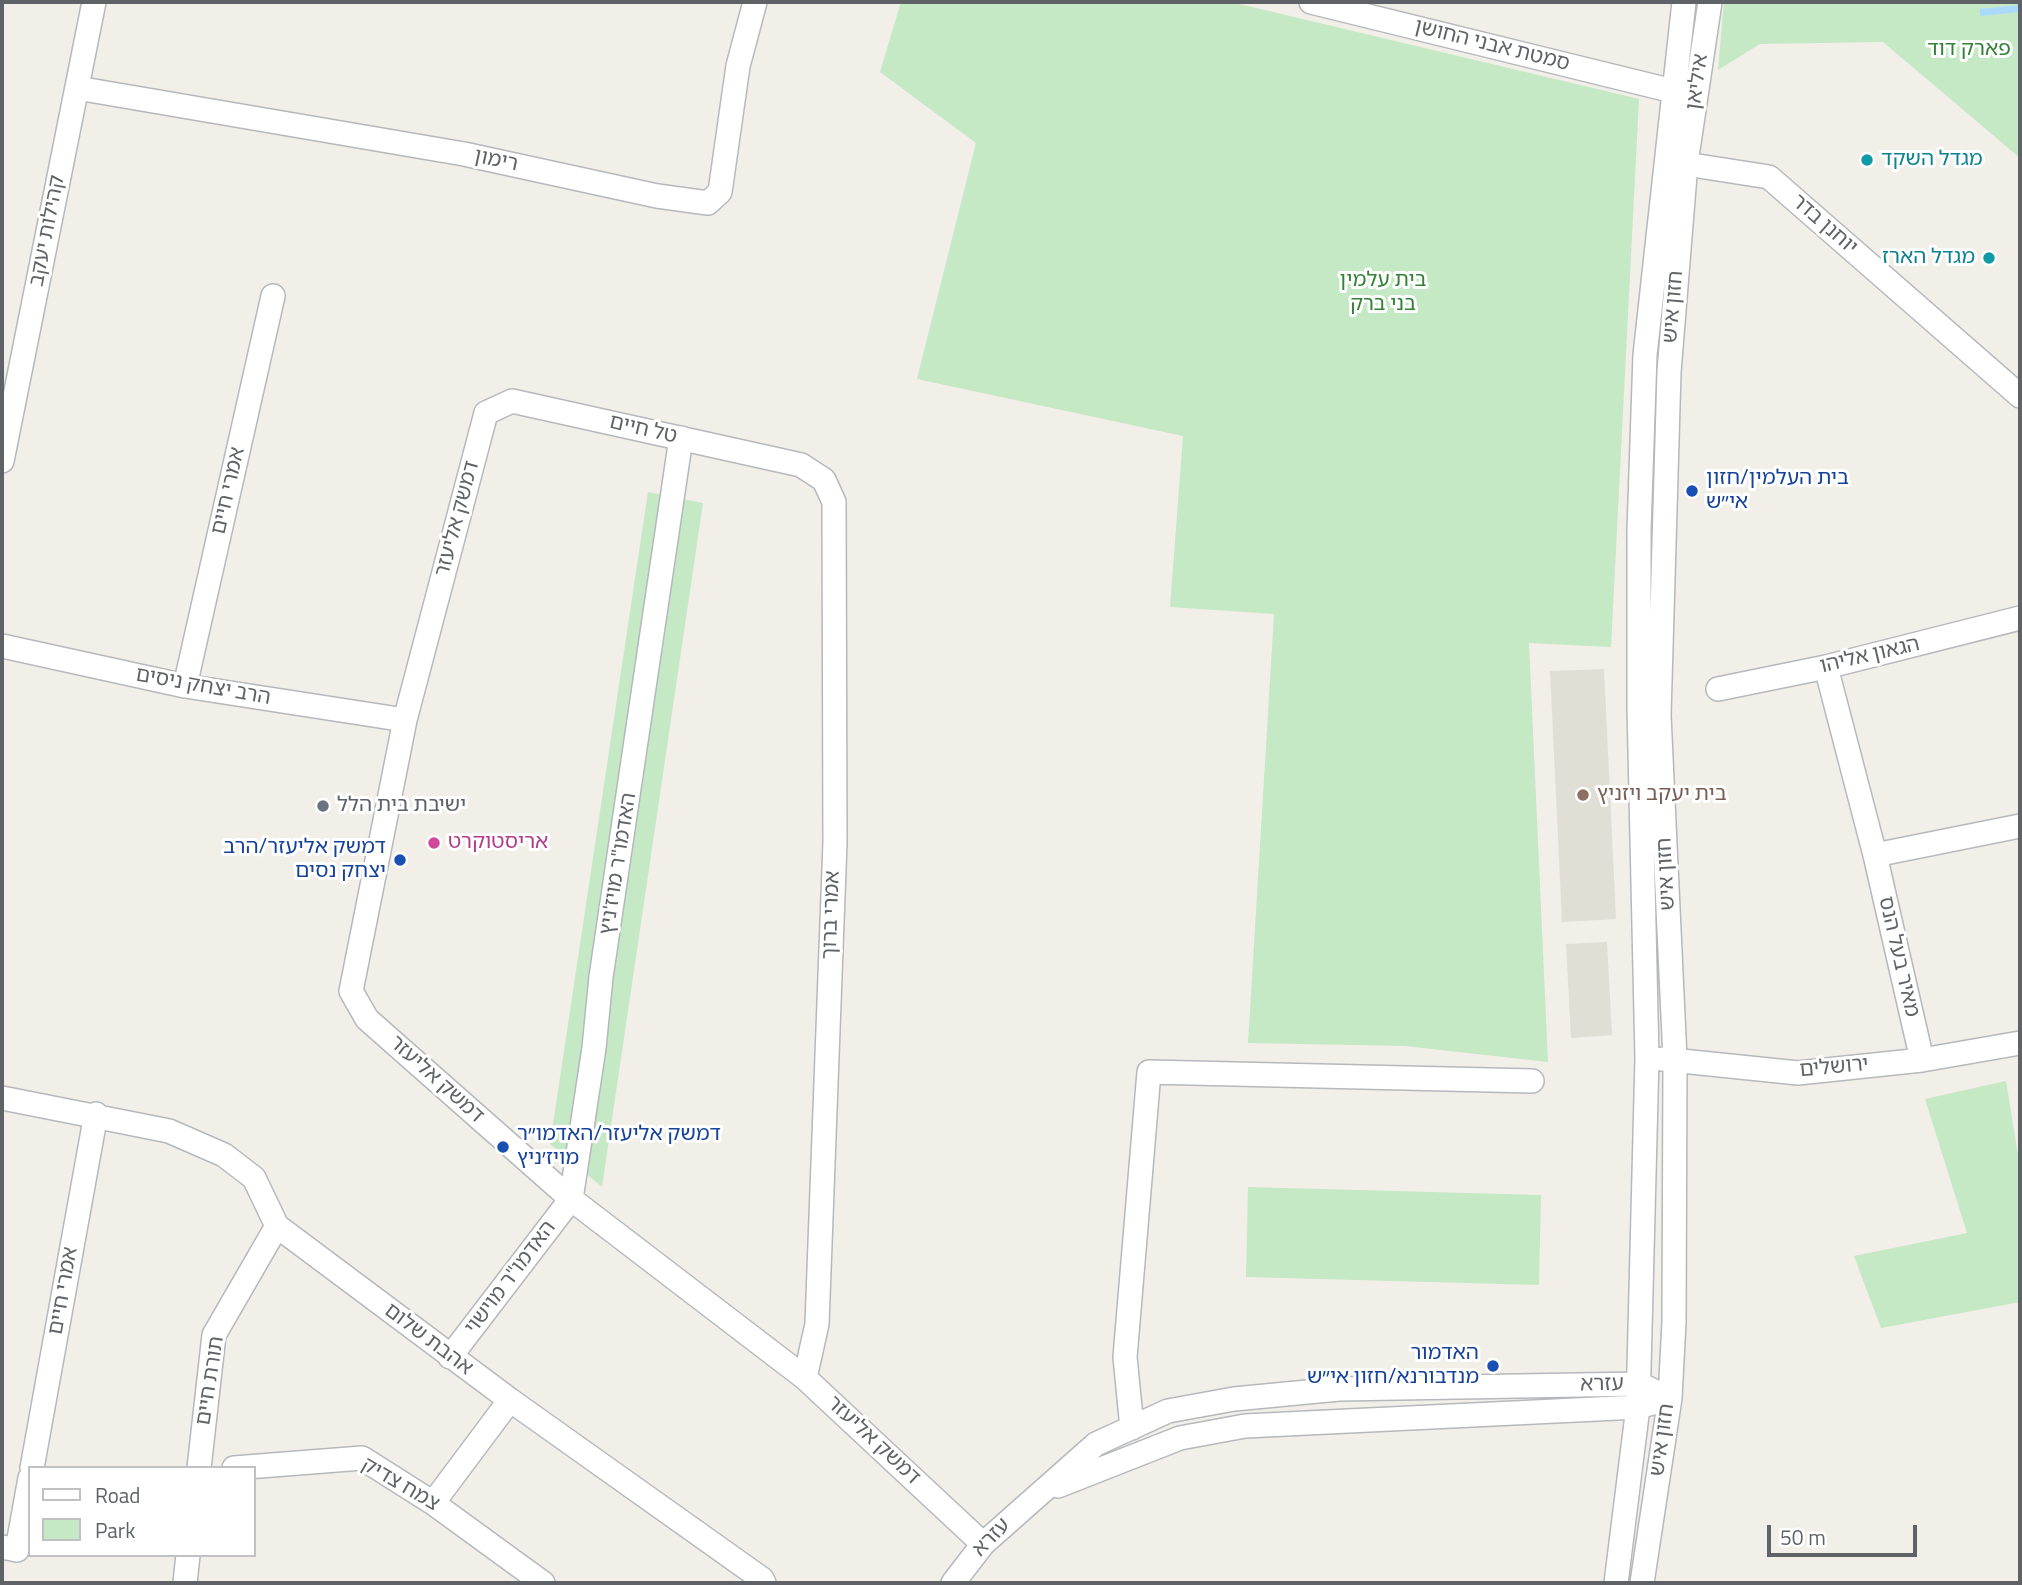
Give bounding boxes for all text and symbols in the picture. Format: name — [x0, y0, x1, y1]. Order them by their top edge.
street label: סמטת אבני החושן — [1412, 15, 1572, 77]
park label: פארק דוד — [1927, 37, 2011, 63]
street label: איליאן — [1682, 52, 1714, 112]
street label: רימון — [472, 144, 520, 178]
place label: מגדל השקד — [1881, 147, 1983, 173]
marker: מגדל השקד — [1859, 152, 1875, 168]
street label: קהילות יעקב — [25, 173, 71, 289]
street label: יוחנן בדר — [1786, 189, 1862, 261]
place label: מגדל הארז — [1882, 245, 1975, 271]
marker: מגדל הארז — [1981, 250, 1997, 266]
park label: בית עלמין בני ברק — [1339, 268, 1427, 318]
street label: חזון איש — [1658, 270, 1690, 344]
street label: טל חיים — [607, 410, 679, 450]
street label: אמרי חיים — [207, 445, 251, 537]
street label: דמשק אליעזר — [430, 458, 486, 580]
place label: בית העלמין/חזון אי״ש — [1706, 466, 1849, 516]
marker: בית העלמין/חזון אי״ש — [1684, 483, 1700, 499]
street label: הגאון אליהו — [1818, 632, 1922, 680]
street label: הרב יצחק ניסים — [134, 663, 272, 711]
place label: בית יעקב ויזניץ — [1597, 782, 1727, 808]
marker: בית יעקב ויזניץ — [1575, 787, 1591, 803]
street label: האדמו"ר מויז'ניץ — [595, 791, 643, 937]
place label: ישיבת בית הלל — [337, 793, 466, 819]
marker: ישיבת בית הלל — [315, 798, 331, 814]
place label: אריסטוקרט — [448, 830, 548, 856]
place label: דמשק אליעזר/הרב יצחק נסים — [223, 835, 386, 885]
marker: אריסטוקרט — [426, 835, 442, 851]
street label: חזון איש — [1653, 837, 1681, 911]
marker: דמשק אליעזר/הרב יצחק נסים — [392, 852, 408, 868]
street label: אמרי ברוך — [818, 870, 846, 960]
street label: מאיר בעל הנס — [1872, 894, 1924, 1020]
street label: דמשק אליעזר — [383, 1031, 489, 1129]
street label: ירושלים — [1798, 1052, 1870, 1084]
place label: דמשק אליעזר/האדמו״ר מויז׳ניץ — [517, 1122, 721, 1172]
marker: דמשק אליעזר/האדמו״ר מויז׳ניץ — [495, 1139, 511, 1155]
street label: האדמו"ר מוישוי — [460, 1216, 562, 1340]
street label: אמרי חיים — [44, 1245, 84, 1337]
street label: אהבת שלום — [379, 1299, 477, 1381]
street label: תורת חיים — [192, 1335, 230, 1427]
place label: האדמור מנדבורנא/חזון אי״ש — [1307, 1341, 1479, 1391]
marker: האדמור מנדבורנא/חזון אי״ש — [1485, 1358, 1501, 1374]
street label: עזרא — [1580, 1372, 1624, 1398]
street label: דמשק אליעזר — [821, 1391, 925, 1491]
street label: חזון איש — [1645, 1402, 1681, 1478]
street label: צמח צדיק — [356, 1453, 444, 1517]
legend — [28, 1466, 256, 1557]
text: Road — [95, 1479, 140, 1511]
scale bar — [1770, 1512, 1920, 1556]
text: Park — [95, 1514, 135, 1546]
street label: עזרא — [968, 1514, 1016, 1562]
text: 50 m — [1780, 1521, 1826, 1553]

